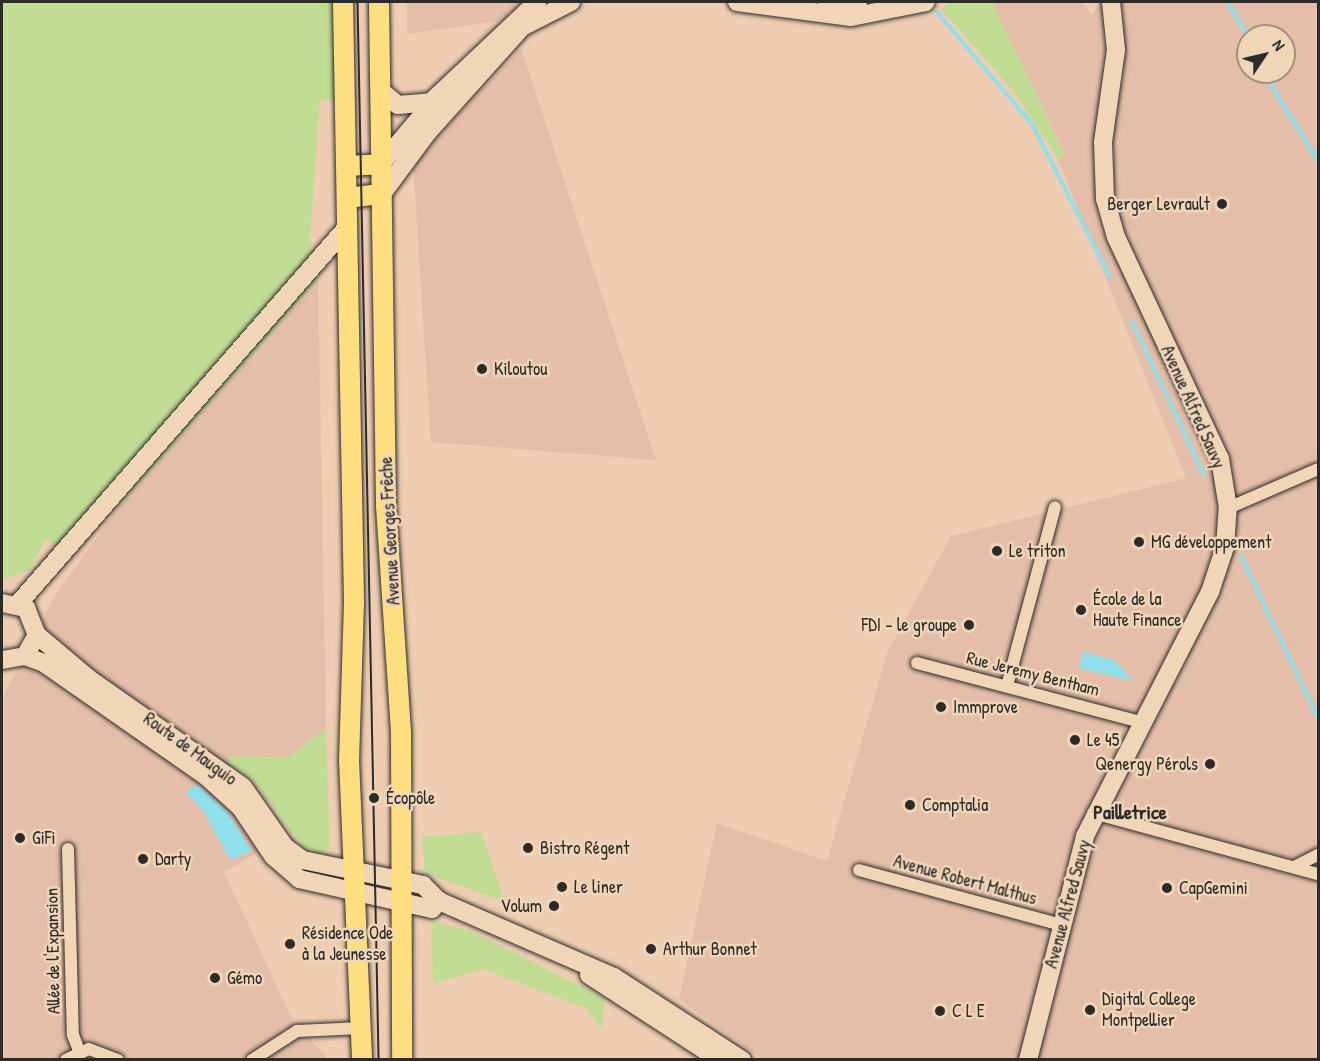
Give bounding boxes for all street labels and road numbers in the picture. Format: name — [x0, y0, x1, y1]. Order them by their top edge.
street label: Avenue Alfred Sauvy — [1156, 342, 1230, 472]
street label: Avenue Georges Frêche — [375, 456, 405, 606]
street label: Rue Jeremy Bentham — [964, 647, 1102, 701]
street label: Route de Mauguio — [139, 708, 241, 790]
street label: Avenue Alfred Sauvy — [1040, 837, 1096, 971]
street label: Avenue Robert Malthus — [891, 850, 1039, 910]
street label: Allée de l'Expansion — [41, 888, 65, 1014]

